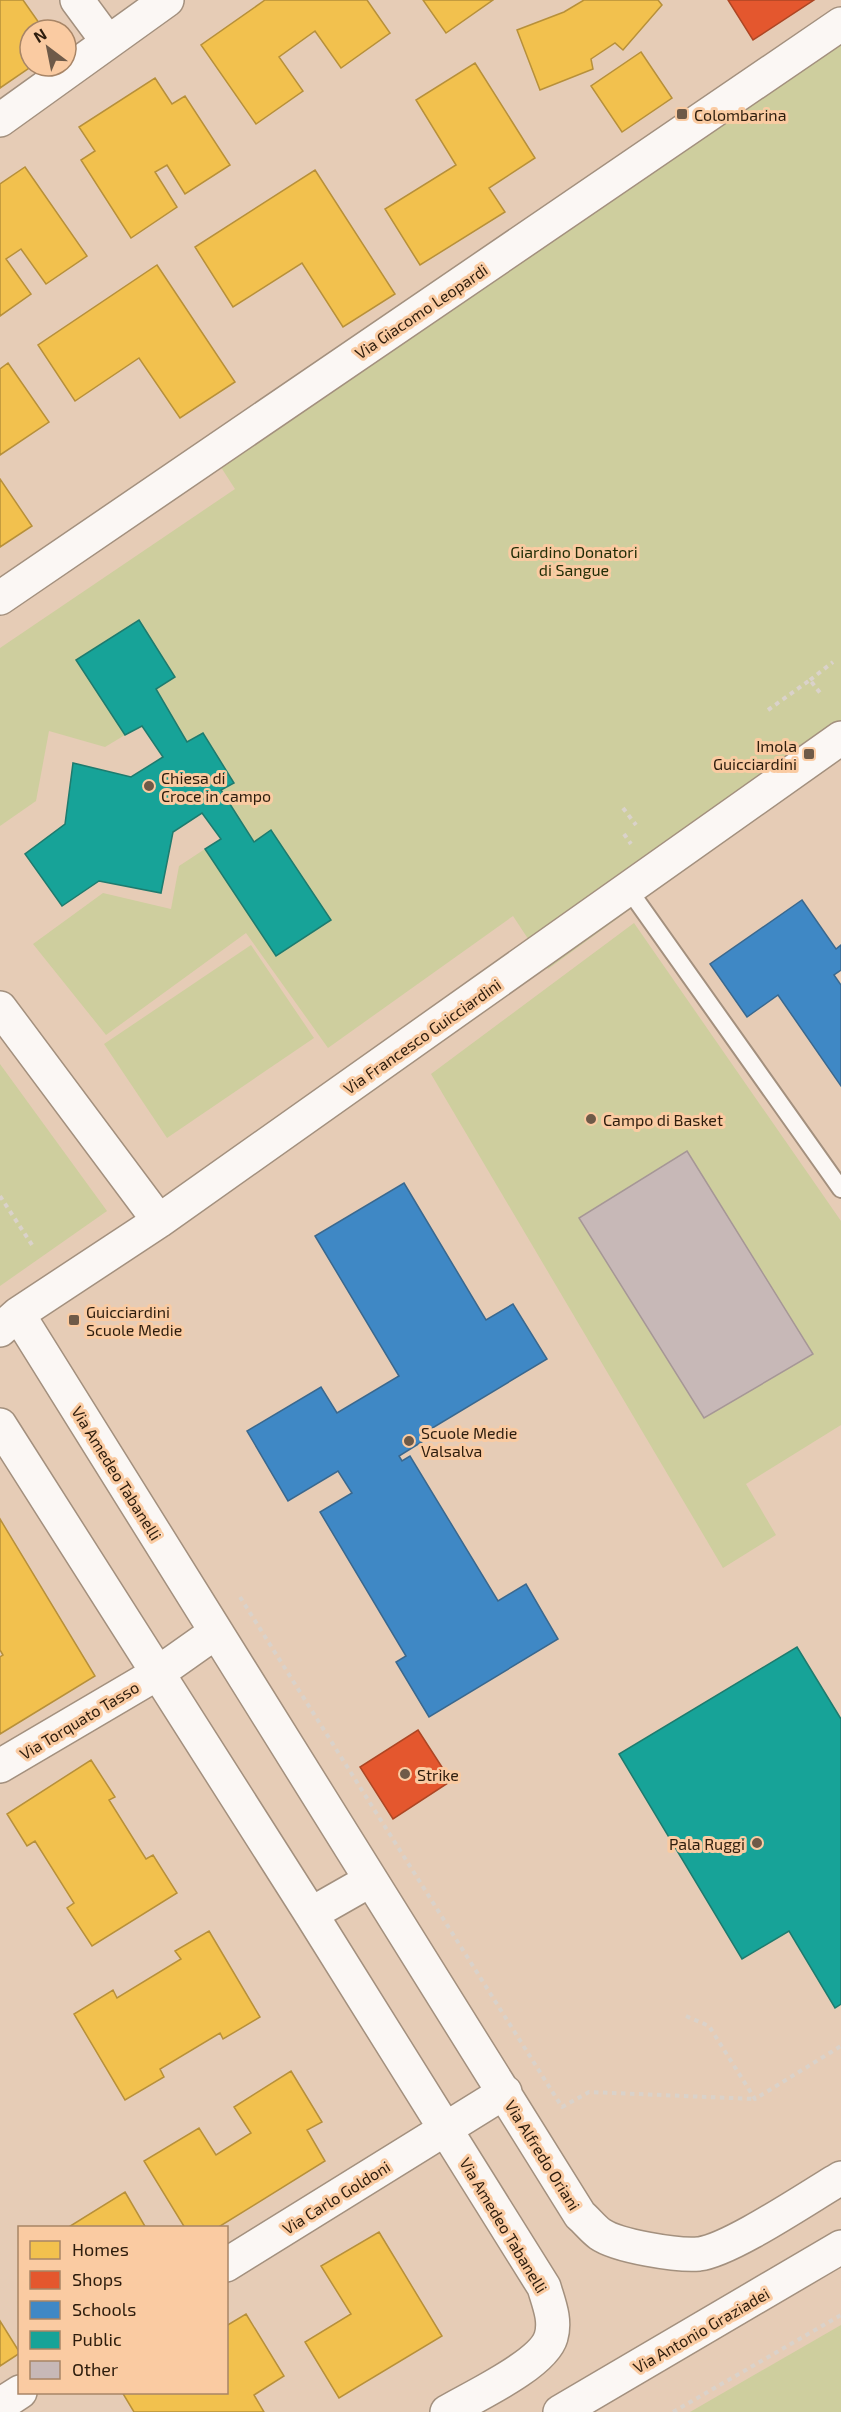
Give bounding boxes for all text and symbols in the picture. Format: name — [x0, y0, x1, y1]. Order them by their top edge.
north arrow — [18, 18, 78, 78]
text: N — [30, 24, 50, 46]
place label: Colombarina — [694, 105, 786, 124]
marker: Colombarina — [675, 107, 689, 121]
street label: Via Giacomo Leopardi — [351, 260, 491, 362]
park label: Giardino Donatori di Sangue — [510, 542, 638, 579]
place label: Imola Guicciardini — [713, 736, 797, 773]
marker: Imola Guicciardini — [802, 747, 816, 761]
place label: Chiesa di Croce in campo — [161, 768, 271, 805]
marker: Chiesa di Croce in campo — [142, 779, 156, 793]
street label: Via Francesco Guicciardini — [340, 974, 504, 1098]
place label: Campo di Basket — [603, 1110, 723, 1129]
marker: Campo di Basket — [584, 1112, 598, 1126]
place label: Guicciardini Scuole Medie — [86, 1302, 182, 1339]
marker: Guicciardini Scuole Medie — [67, 1313, 81, 1327]
street label: Via Amedeo Tabanelli — [68, 1403, 166, 1543]
place label: Scuole Medie Valsalva — [421, 1423, 517, 1460]
marker: Scuole Medie Valsalva — [402, 1434, 416, 1448]
street label: Via Torquato Tasso — [16, 1677, 142, 1763]
place label: Strike — [417, 1765, 459, 1784]
marker: Strike — [398, 1767, 412, 1781]
place label: Pala Ruggi — [669, 1834, 745, 1853]
marker: Pala Ruggi — [750, 1836, 764, 1850]
street label: Via Alfredo Oriani — [502, 2096, 584, 2214]
street label: Via Amedeo Tabanelli — [456, 2154, 552, 2296]
street label: Via Carlo Goldoni — [279, 2156, 393, 2238]
legend — [18, 2226, 228, 2394]
text: Homes — [72, 2238, 129, 2260]
text: Shops — [72, 2268, 122, 2290]
street label: Via Antonio Graziadei — [630, 2283, 772, 2377]
text: Schools — [72, 2298, 136, 2320]
text: Public — [72, 2328, 122, 2350]
text: Other — [72, 2358, 118, 2380]

